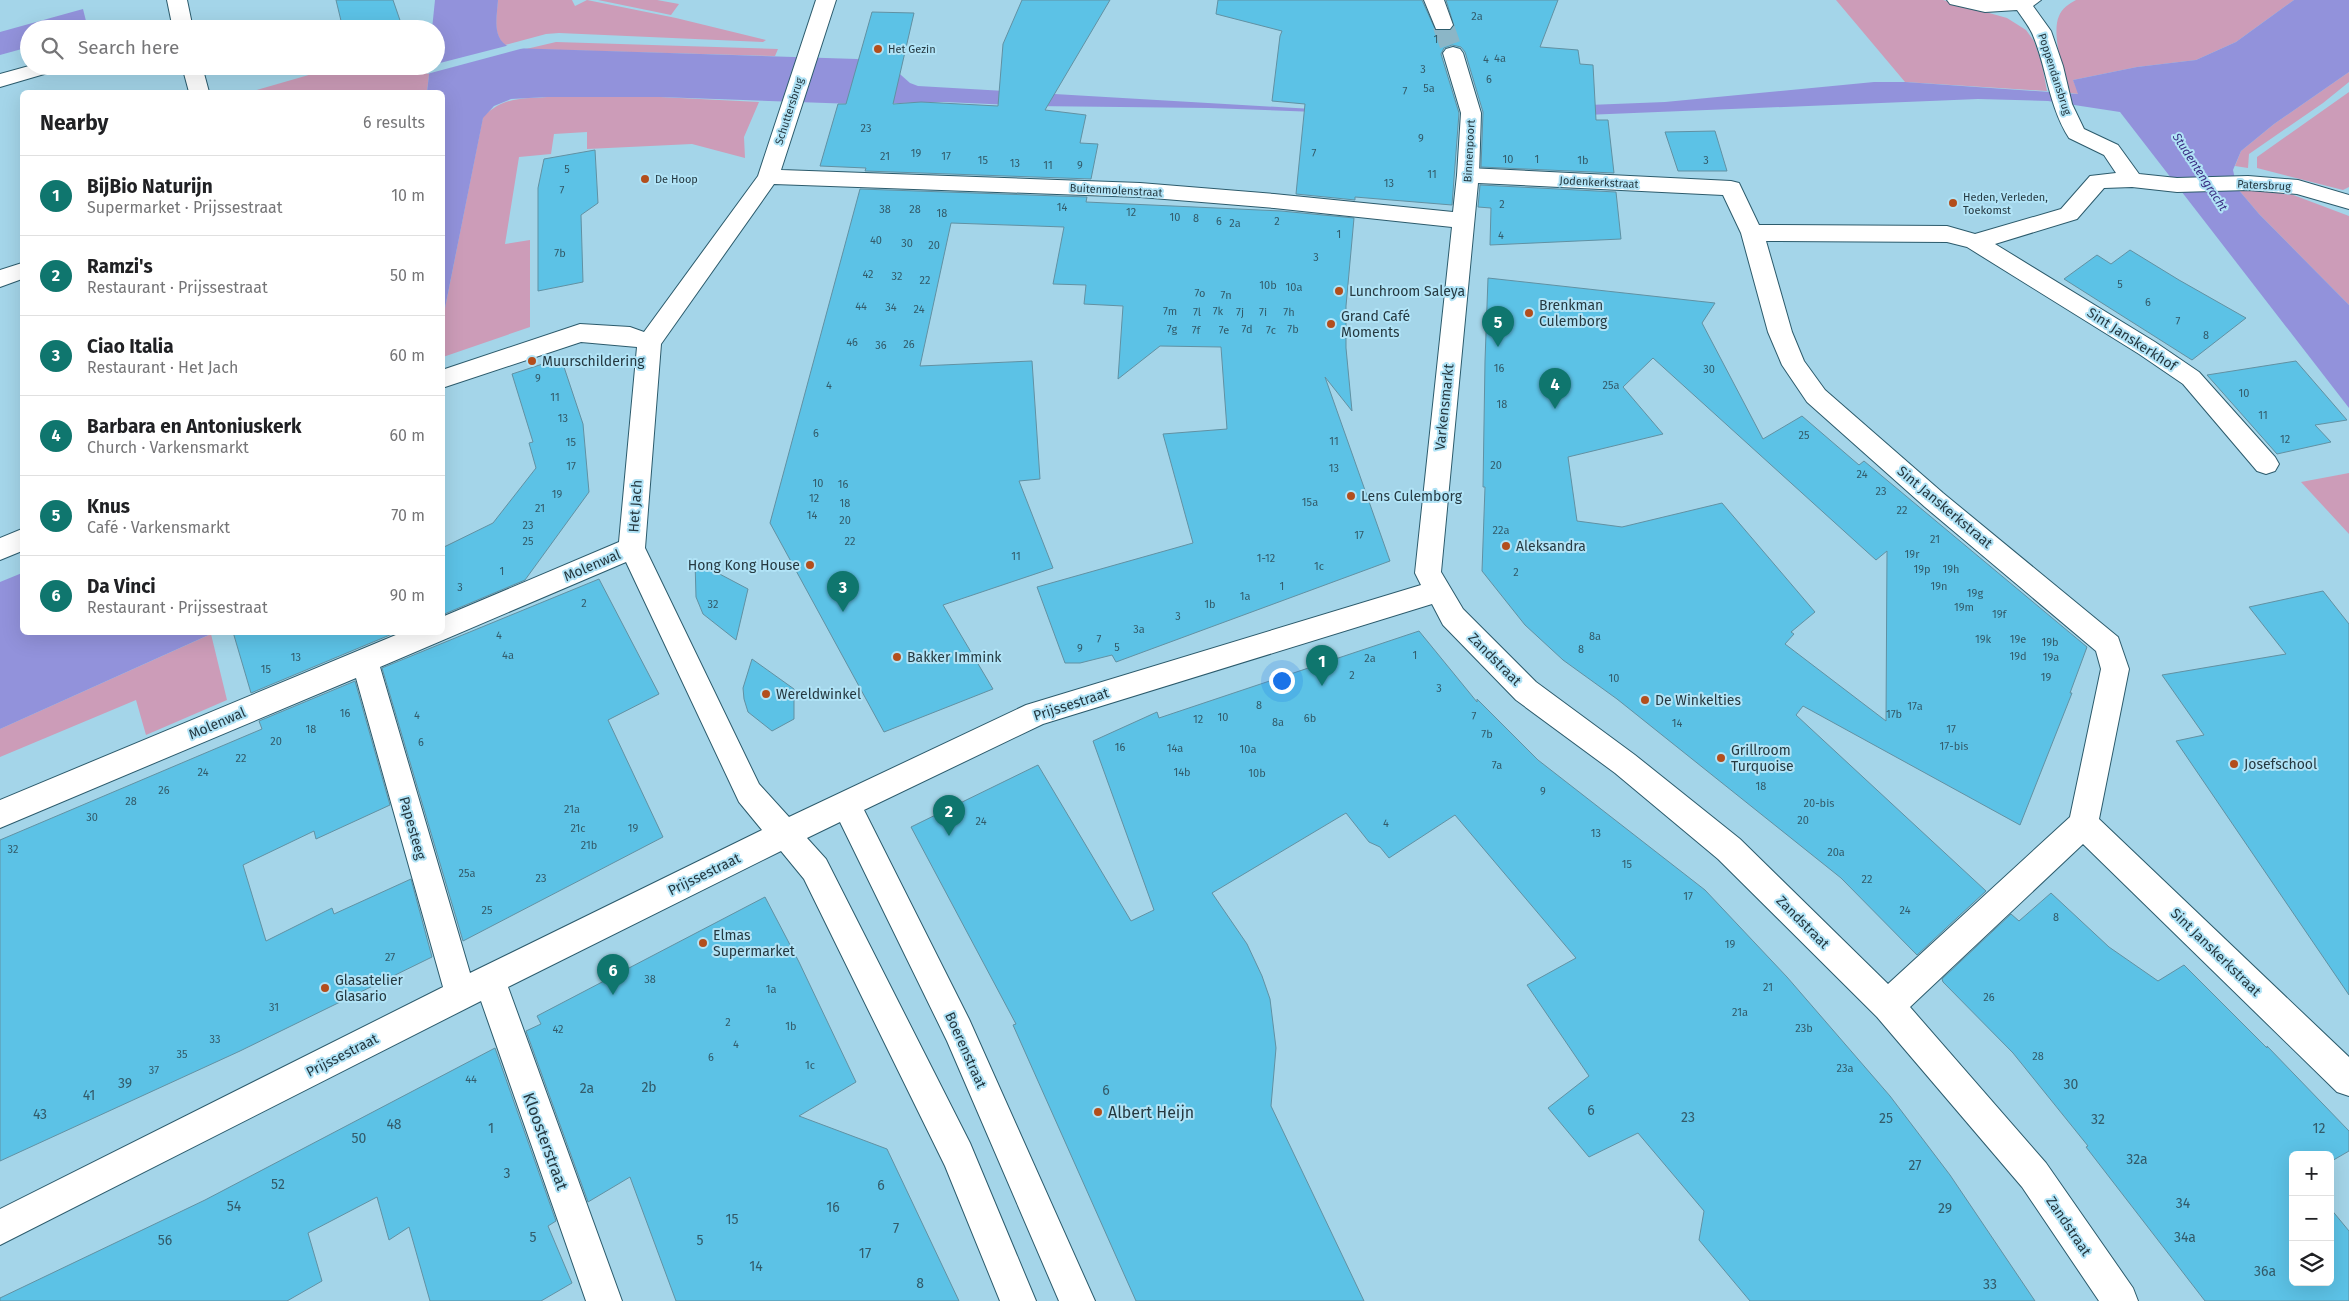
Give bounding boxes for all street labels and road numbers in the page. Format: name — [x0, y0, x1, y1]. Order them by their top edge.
street label: Poppendansbrug — [2035, 32, 2074, 117]
street label: Schuttersbrug — [772, 76, 807, 146]
street label: Binnenpoort — [1461, 119, 1478, 183]
street label: Jodenkerkstraat — [1559, 174, 1639, 191]
street label: Patersbrug — [2237, 178, 2291, 193]
street label: Buitenmolenstraat — [1069, 182, 1163, 199]
street label: Sint Janskerkhof — [2084, 304, 2181, 375]
street label: Varkensmarkt — [1432, 362, 1458, 451]
street label: Sint Janskerkstraat — [1894, 463, 1996, 553]
street label: Het Jach — [625, 479, 646, 533]
street label: Molenwal — [561, 546, 623, 585]
street label: Zandstraat — [1465, 629, 1525, 690]
street label: Prijssestraat — [1031, 684, 1112, 725]
street label: Molenwal — [186, 704, 248, 743]
street label: Papesteeg — [395, 795, 430, 862]
street label: Prijssestraat — [665, 849, 744, 899]
street label: Zandstraat — [1773, 892, 1833, 953]
street label: Sint Janskerkstraat — [2167, 905, 2265, 1000]
street label: Boerenstraat — [941, 1009, 990, 1092]
street label: Prijssestraat — [303, 1030, 382, 1081]
street label: Kloosterstraat — [519, 1090, 572, 1193]
street label: Zandstraat — [2043, 1193, 2095, 1260]

